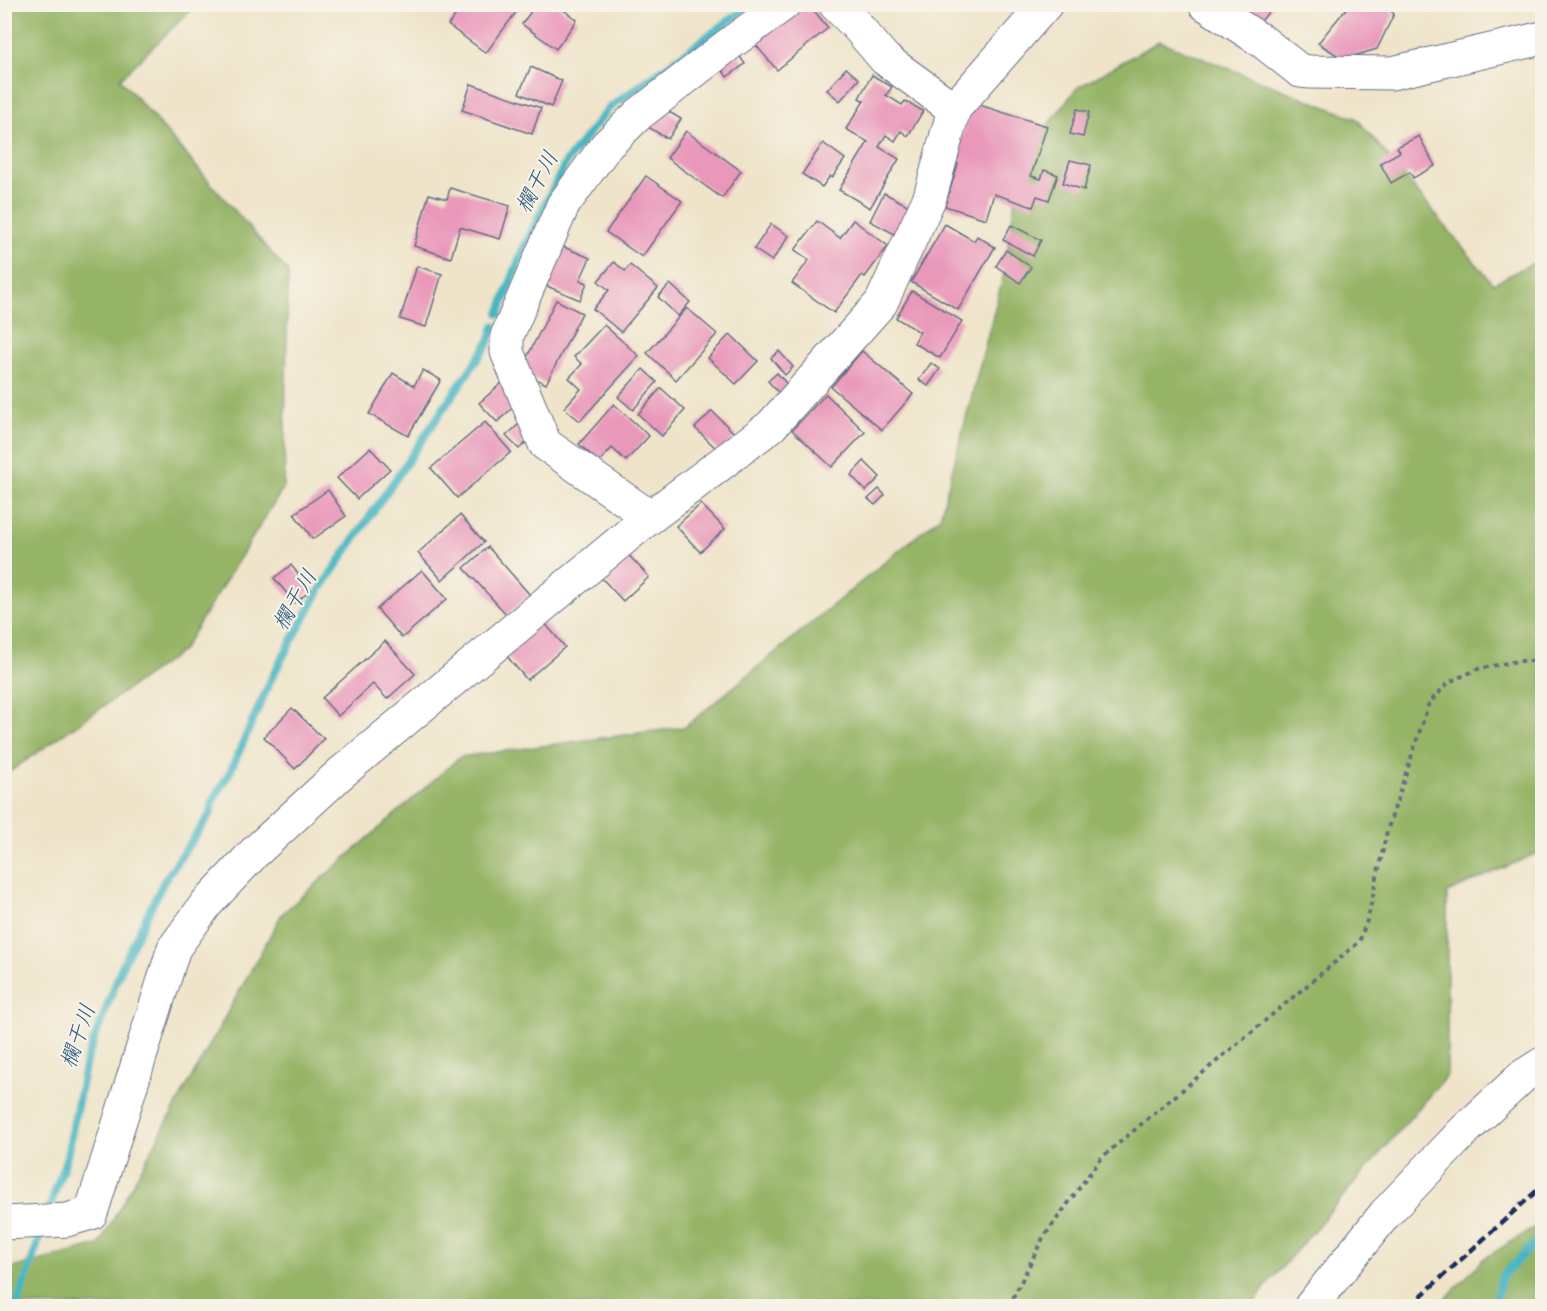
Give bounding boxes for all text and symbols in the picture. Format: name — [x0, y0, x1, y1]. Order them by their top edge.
water label: 欄干川 — [509, 146, 565, 218]
water label: 欄干川 — [266, 564, 324, 636]
water label: 欄干川 — [54, 1000, 102, 1072]

